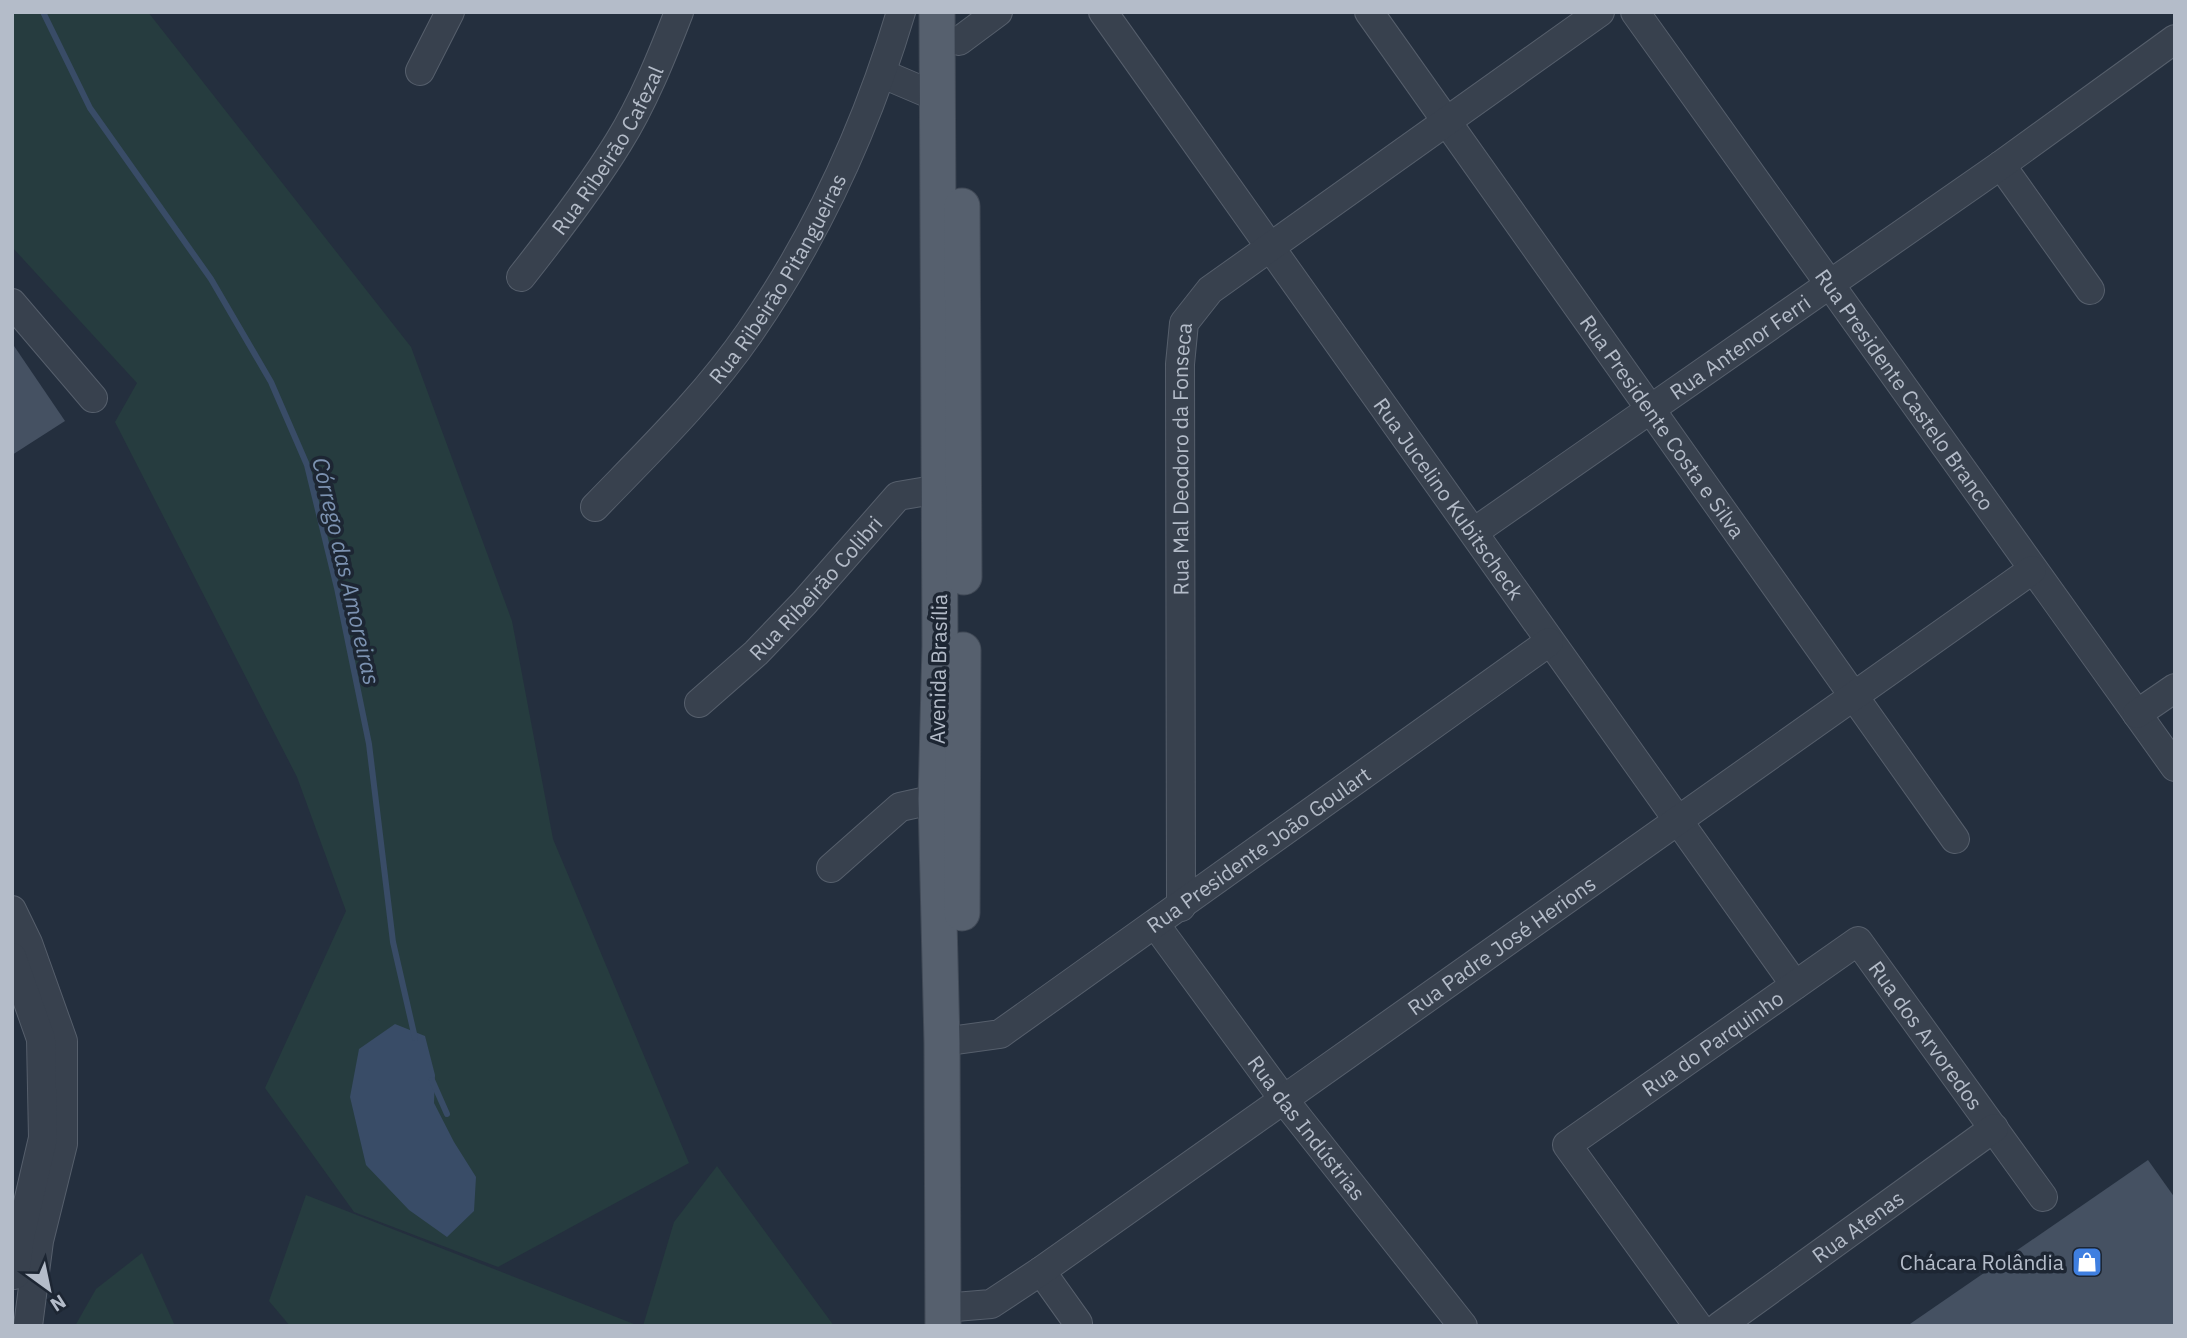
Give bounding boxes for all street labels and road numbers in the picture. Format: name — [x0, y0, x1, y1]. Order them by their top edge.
street label: Rua Ribeirão Cafezal — [545, 61, 670, 240]
street label: Rua Ribeirão Pitangueiras — [702, 169, 852, 390]
street label: Rua Presidente Castelo Branco — [1809, 263, 2001, 516]
street label: Rua Antenor Ferri — [1664, 288, 1816, 406]
street label: Rua Presidente Costa e Silva — [1574, 309, 1751, 544]
street label: Rua Mal Deodoro da Fonseca — [1166, 321, 1198, 596]
street label: Rua Jucelino Kubitscheck — [1368, 392, 1530, 605]
street label: Rua Ribeirão Colibri — [743, 510, 888, 666]
street label: Avenida Brasília — [923, 594, 953, 744]
street label: Rua Presidente João Goulart — [1141, 760, 1376, 939]
street label: Rua Padre José Herions — [1402, 869, 1601, 1021]
street label: Rua dos Arvoredos — [1863, 955, 1989, 1115]
street label: Rua do Parquinho — [1636, 984, 1789, 1102]
street label: Rua das Indústrias — [1242, 1049, 1372, 1206]
street label: Rua Atenas — [1806, 1184, 1909, 1269]

